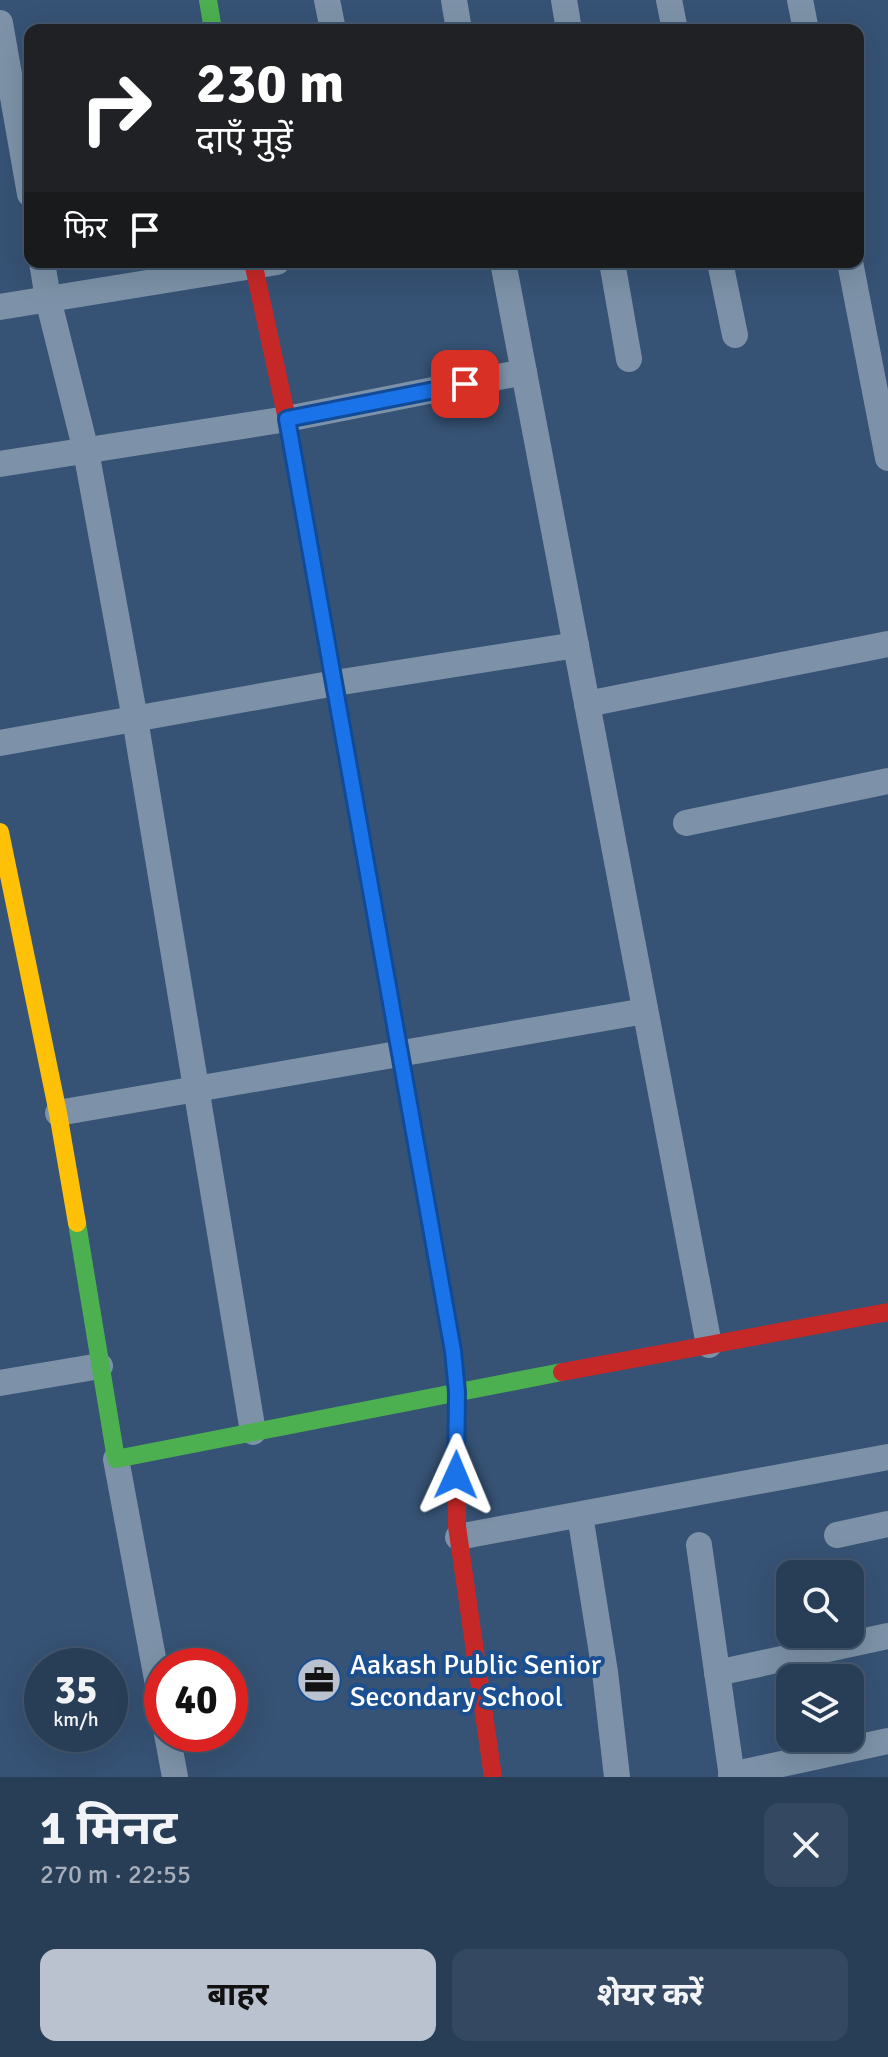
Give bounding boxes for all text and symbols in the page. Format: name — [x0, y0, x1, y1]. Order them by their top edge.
text: 230 m — [196, 49, 344, 118]
icon: right — [64, 56, 168, 160]
text: दाएँ मुड़ें — [196, 118, 293, 163]
icon: arrive — [123, 208, 167, 252]
text: फिर — [64, 210, 107, 247]
pin — [431, 350, 499, 418]
icon: arrive — [443, 362, 487, 406]
position arrow — [414, 1433, 498, 1517]
map controls — [776, 1560, 864, 1752]
button: search — [776, 1560, 864, 1648]
speed limit sign: 40 — [144, 1648, 248, 1752]
place label: Aakash Public Senior Secondary School — [350, 1648, 602, 1714]
office icon: Aakash Public Senior Secondary School — [295, 1656, 343, 1704]
button: layers — [776, 1664, 864, 1752]
text: 35 — [54, 1665, 98, 1715]
text: km/h — [53, 1707, 99, 1732]
text: 1 मिनट — [40, 1799, 177, 1858]
button: close — [764, 1803, 848, 1887]
text: 270 m · 22:55 — [40, 1859, 191, 1891]
button: बाहर — [40, 1949, 436, 2041]
button: शेयर करें — [452, 1949, 848, 2041]

